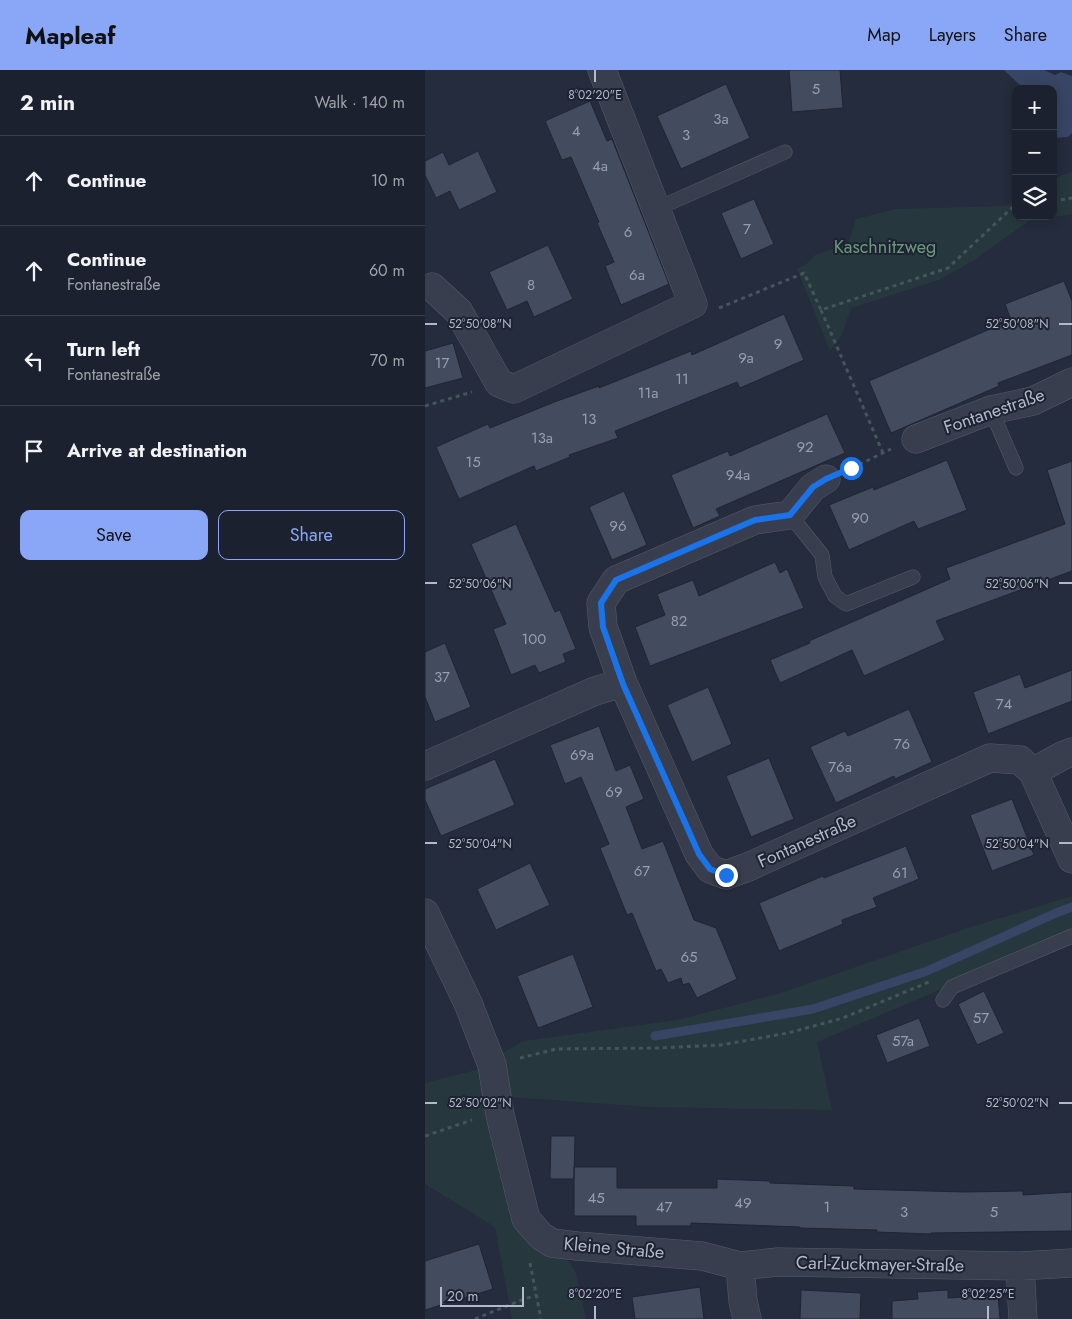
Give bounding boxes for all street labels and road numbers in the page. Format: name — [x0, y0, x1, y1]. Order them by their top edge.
street label: Fontanestraße — [940, 382, 1048, 440]
street label: Fontanestraße — [754, 808, 860, 874]
street label: Kleine Straße — [563, 1231, 665, 1265]
street label: Carl-Zuckmayer-Straße — [796, 1250, 964, 1278]

